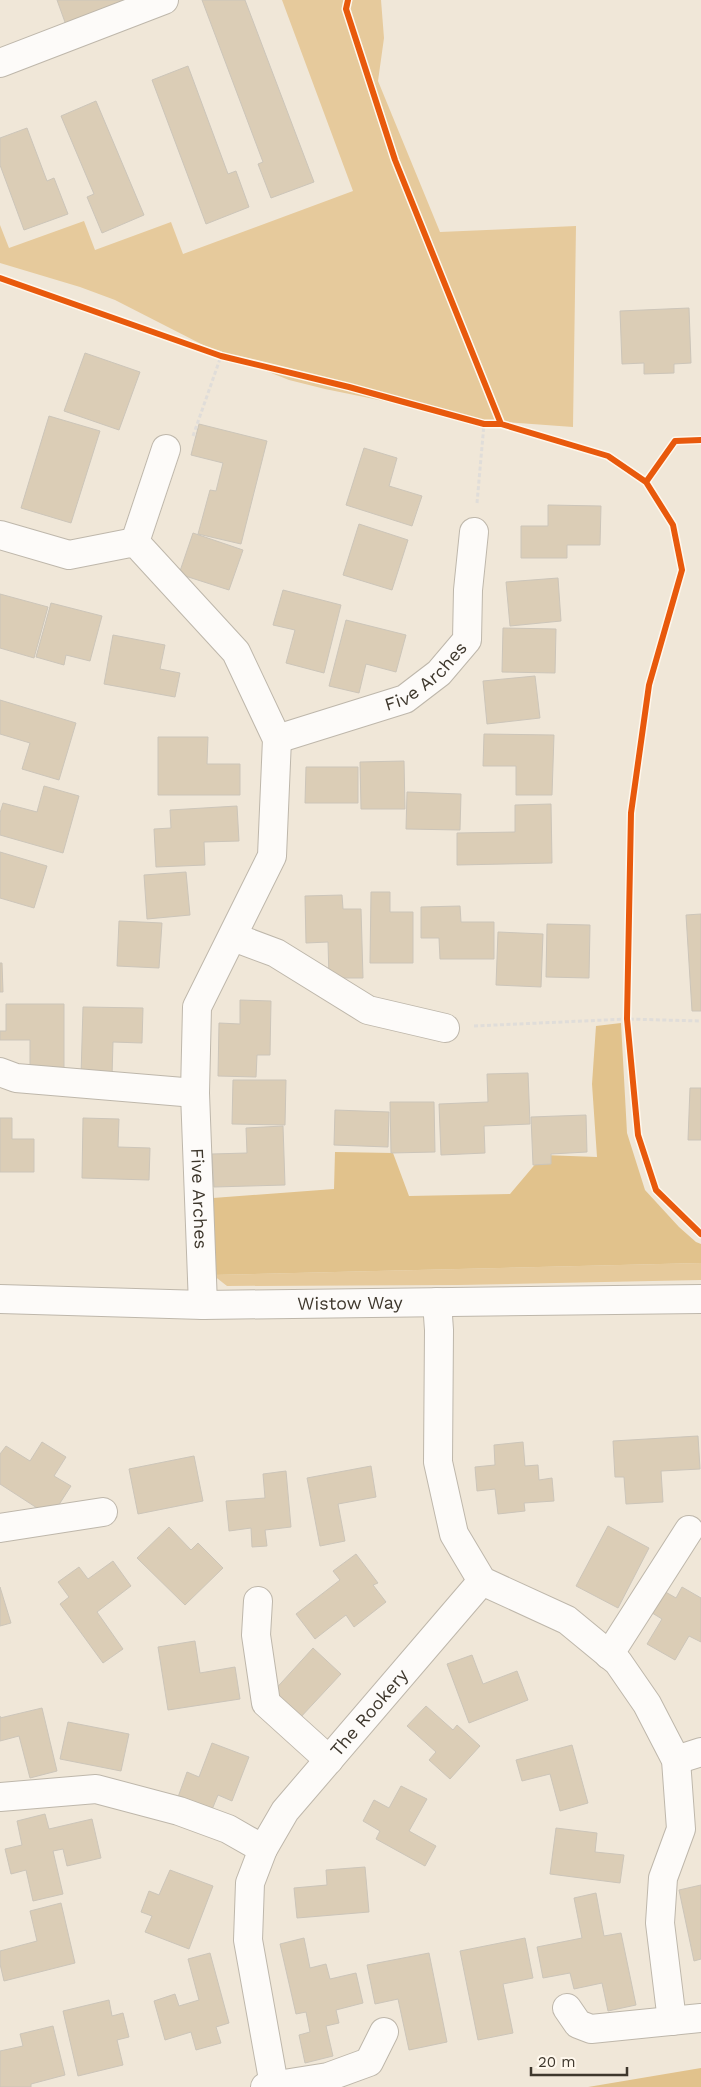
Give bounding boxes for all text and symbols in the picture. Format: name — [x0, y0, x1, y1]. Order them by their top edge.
street label: Five Arches — [382, 637, 471, 715]
street label: Five Arches — [187, 1148, 212, 1249]
street label: Wistow Way — [297, 1292, 404, 1314]
street label: The Rookery — [326, 1664, 412, 1760]
scale bar — [531, 2044, 627, 2076]
text: 20 m — [538, 2053, 576, 2071]

